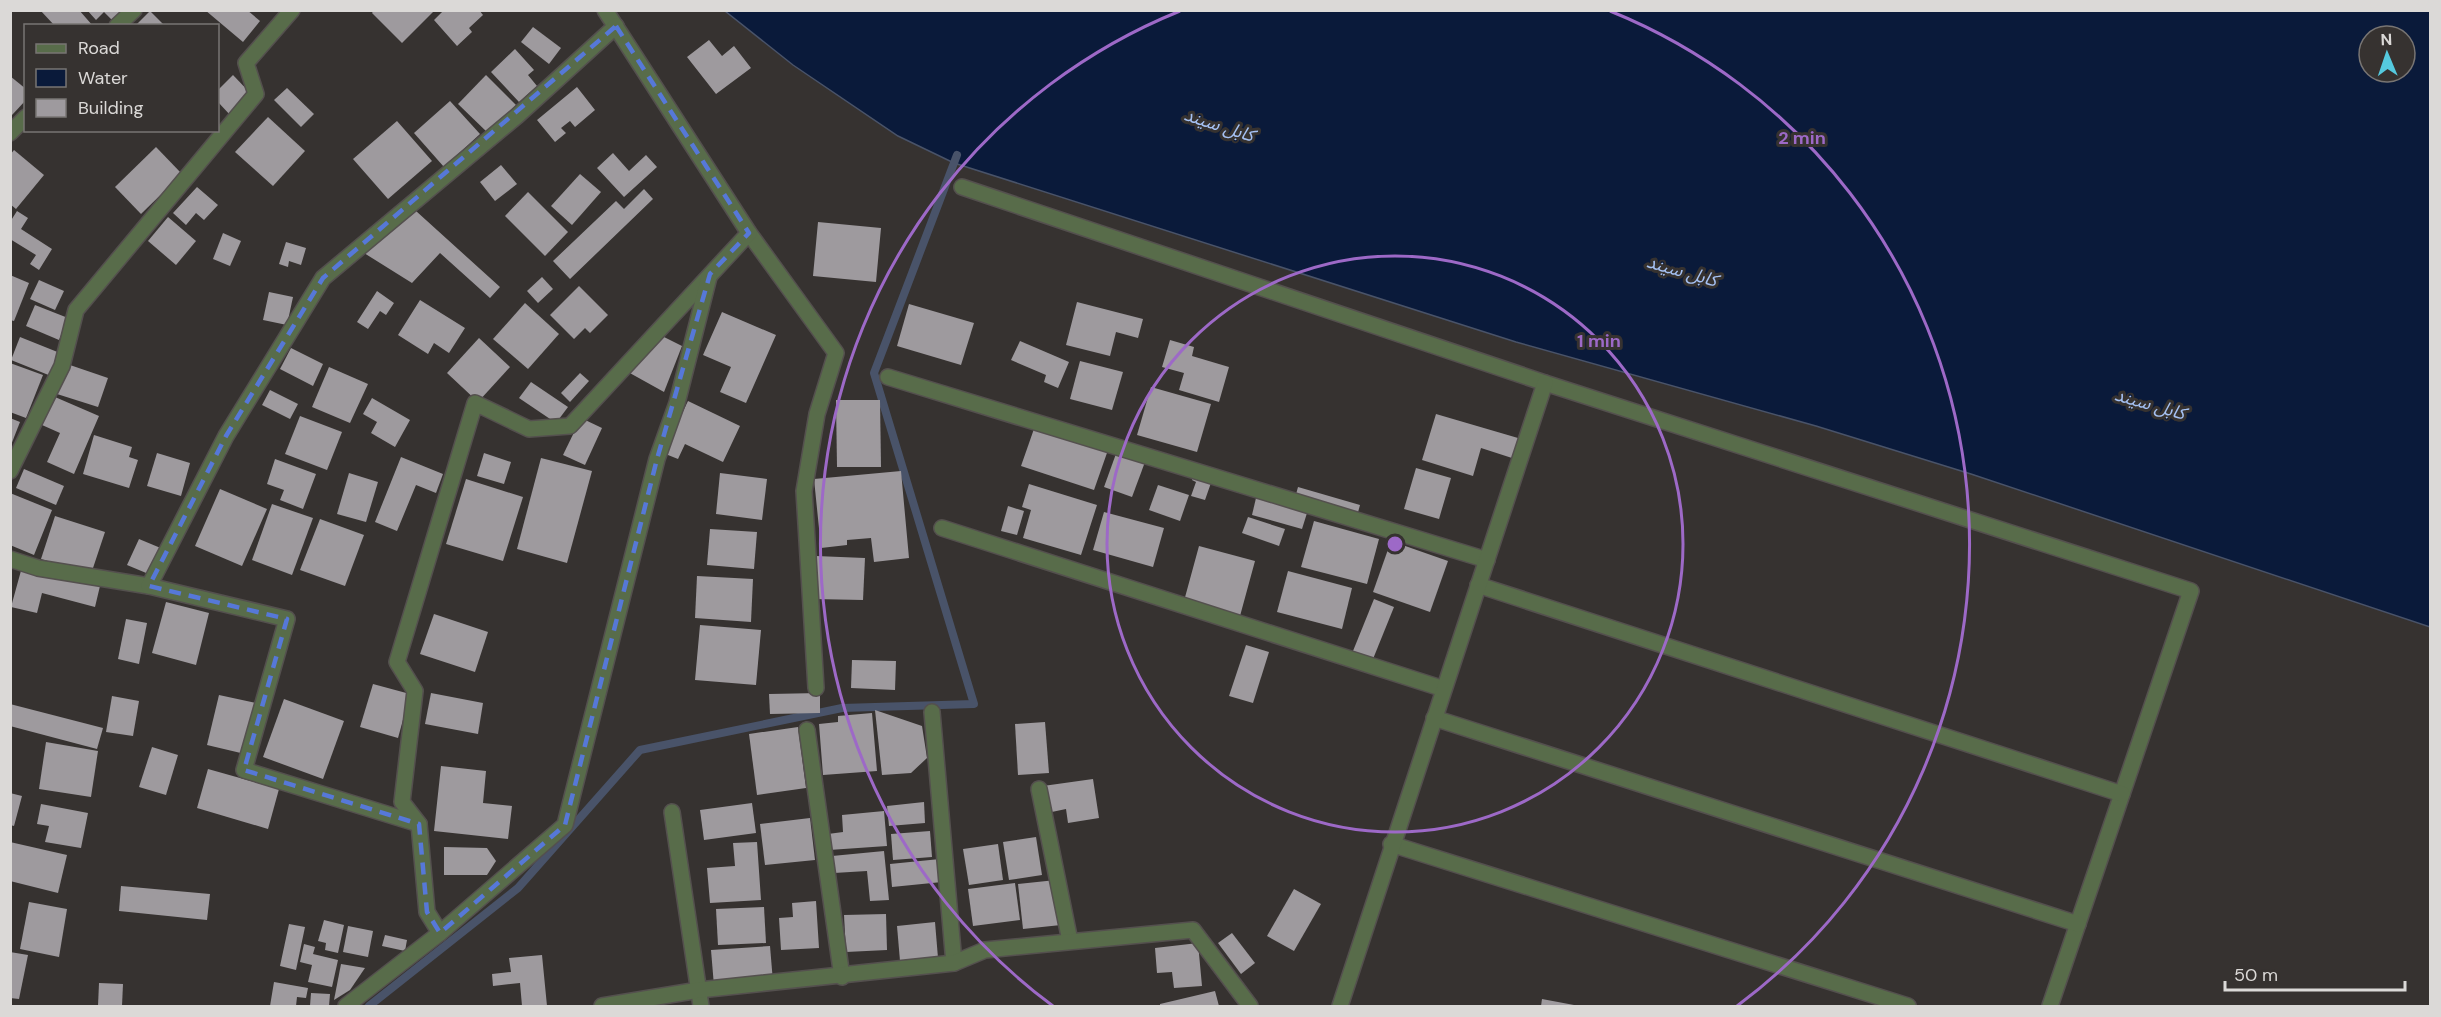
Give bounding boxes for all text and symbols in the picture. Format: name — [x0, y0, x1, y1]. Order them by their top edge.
legend — [24, 24, 219, 132]
north arrow — [2357, 24, 2417, 84]
text: N — [2380, 29, 2393, 50]
text: Road — [78, 36, 120, 60]
text: Water — [78, 66, 128, 90]
text: Building — [78, 96, 143, 120]
water label: کابل سيند — [1181, 102, 1260, 149]
text: 2 min — [1778, 126, 1826, 150]
water label: کابل سيند — [1644, 250, 1723, 293]
text: 1 min — [1577, 329, 1621, 353]
water label: کابل سيند — [2112, 383, 2191, 426]
centre of rings — [1385, 534, 1405, 554]
scale bar — [2225, 954, 2405, 992]
text: 50 m — [2234, 963, 2278, 987]

